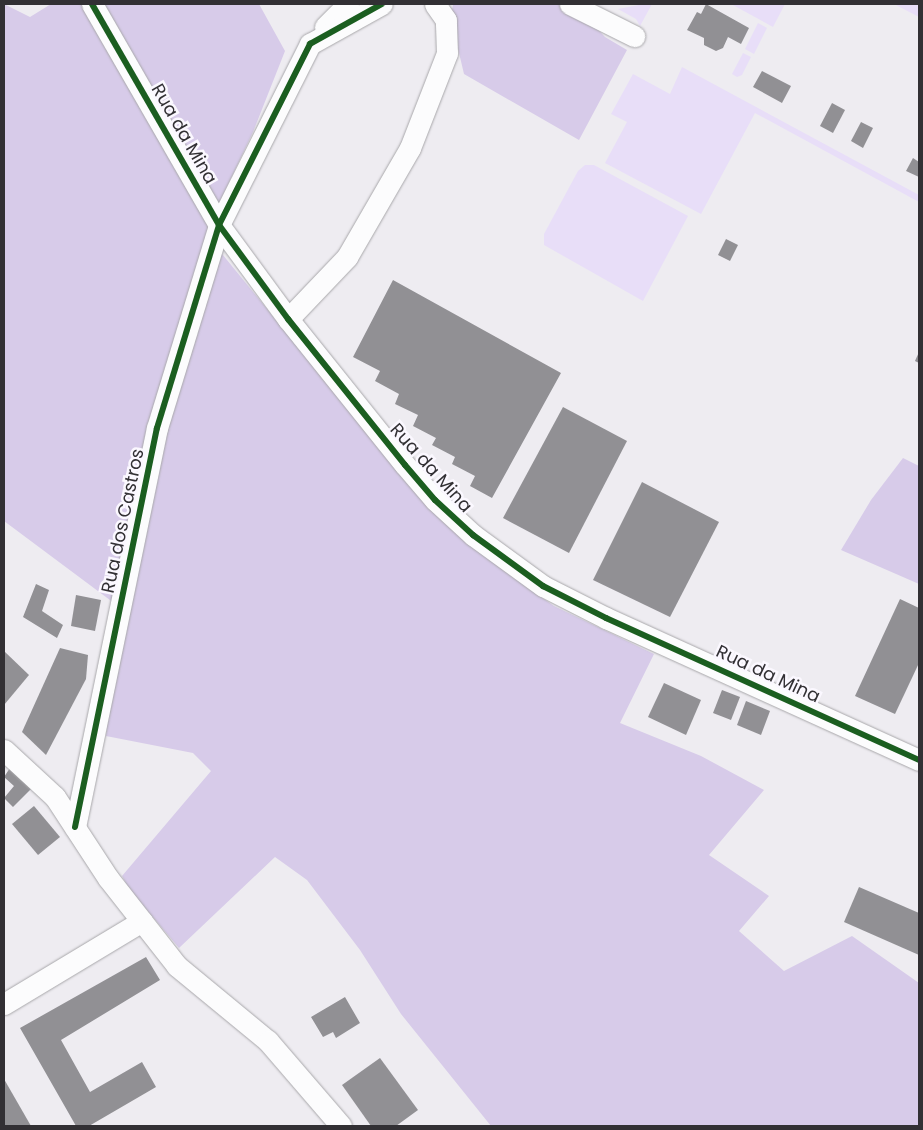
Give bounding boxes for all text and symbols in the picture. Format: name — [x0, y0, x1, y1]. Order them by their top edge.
street label: Rua da Mina — [147, 80, 221, 188]
street label: Rua da Mina — [385, 419, 477, 517]
street label: Rua dos Castros — [97, 447, 149, 595]
street label: Rua da Mina — [713, 641, 823, 707]

